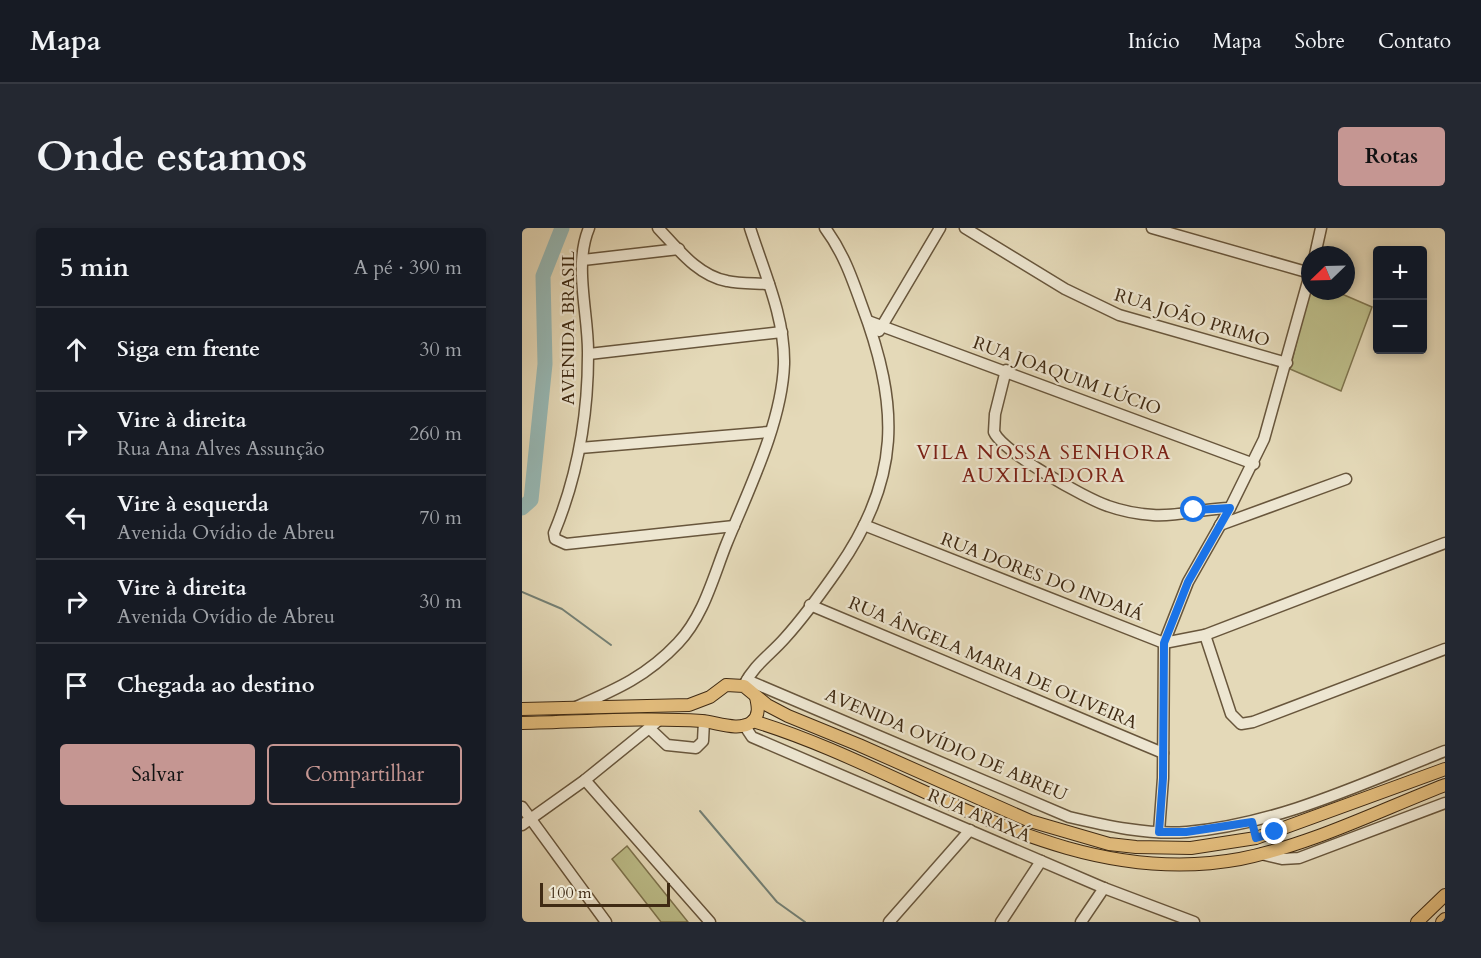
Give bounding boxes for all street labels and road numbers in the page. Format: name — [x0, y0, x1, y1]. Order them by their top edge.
street label: AVENIDA BRASIL — [556, 251, 581, 405]
street label: RUA JOÃO PRIMO — [1111, 282, 1273, 354]
street label: RUA JOAQUIM LÚCIO — [969, 330, 1165, 422]
street label: RUA DORES DO INDAIÁ — [937, 527, 1147, 627]
street label: RUA ÂNGELA MARIA DE OLIVEIRA — [845, 591, 1142, 735]
street label: AVENIDA OVÍDIO DE ABREU — [821, 683, 1071, 808]
street label: RUA ARAXÁ — [924, 783, 1035, 849]

